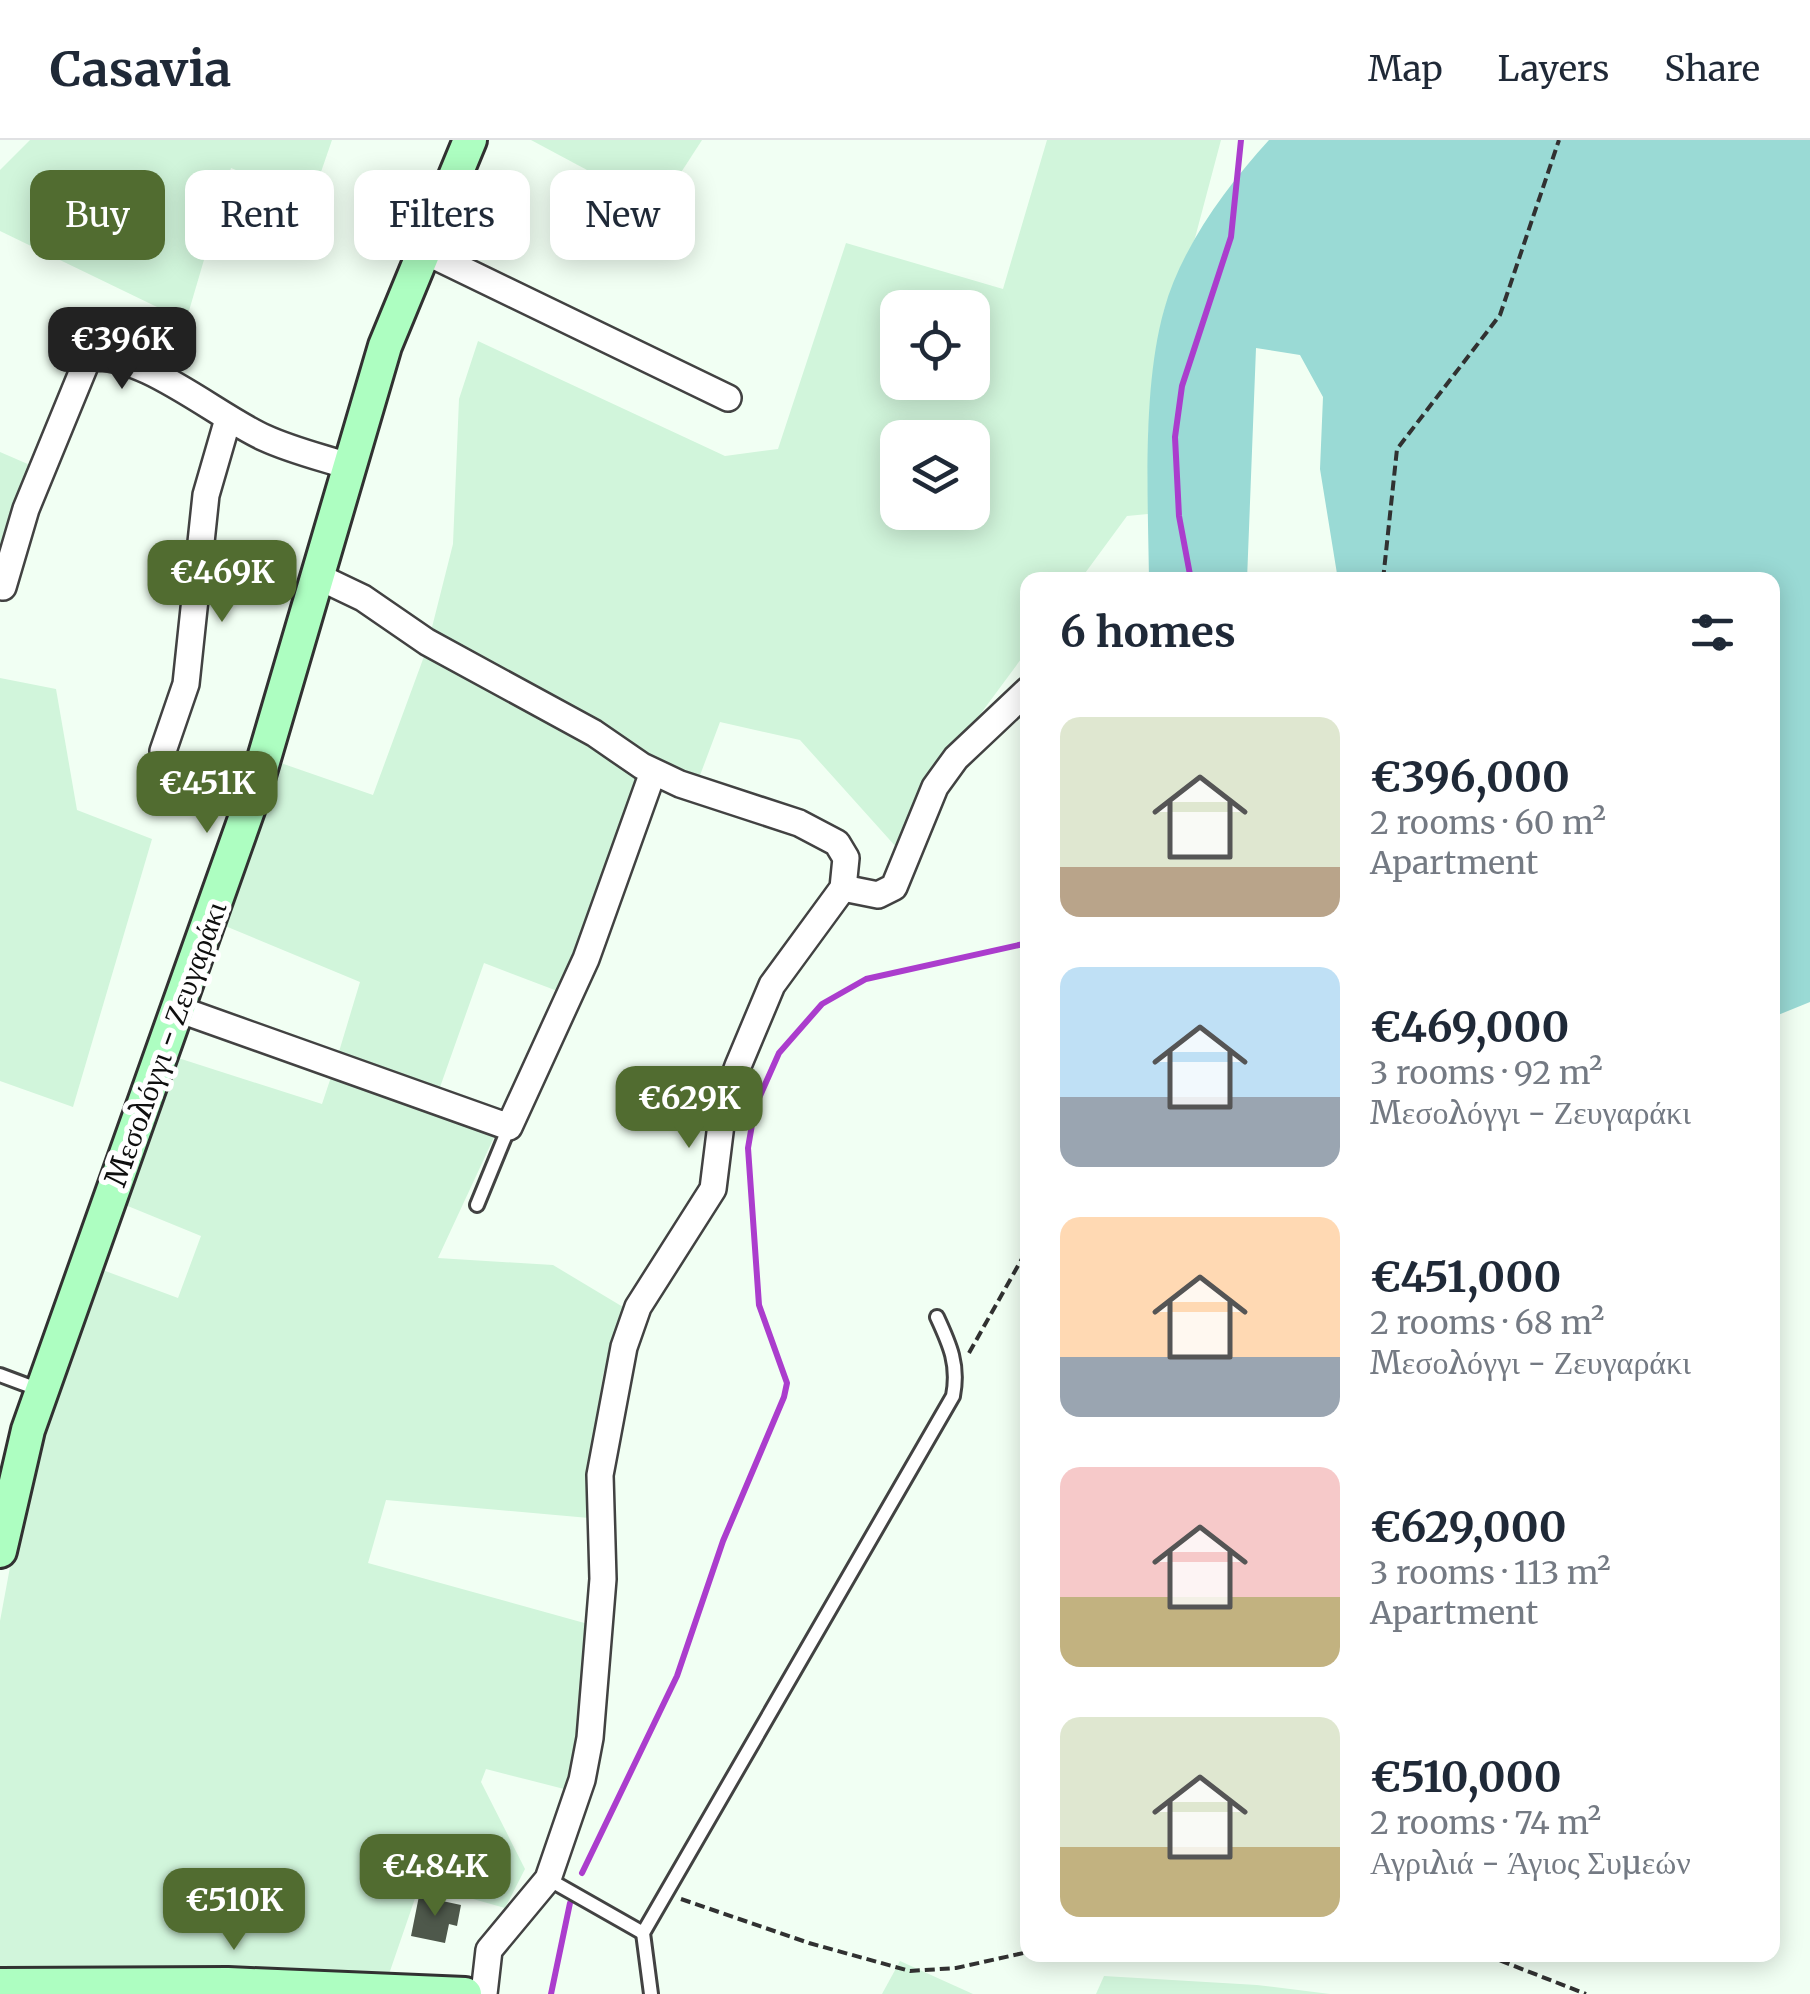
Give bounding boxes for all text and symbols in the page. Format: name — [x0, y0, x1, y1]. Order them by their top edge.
text: Casavia — [50, 39, 231, 99]
text: Map — [1368, 47, 1443, 91]
text: Layers — [1498, 47, 1609, 91]
text: Share — [1664, 47, 1760, 91]
chip: Buy — [30, 170, 165, 260]
chip: Rent — [185, 170, 334, 260]
chip: Filters — [354, 170, 530, 260]
chip: New — [550, 170, 695, 260]
map controls — [880, 290, 990, 530]
button: locate — [880, 290, 990, 400]
pin: €396K — [52, 307, 192, 392]
text: €396K — [70, 319, 174, 359]
button: layers — [880, 420, 990, 530]
pin: €469K — [152, 540, 292, 625]
text: €469K — [170, 552, 274, 592]
icon: filters — [1685, 605, 1740, 660]
text: 6 homes — [1060, 606, 1236, 658]
pin: €451K — [137, 751, 277, 836]
text: €396,000 — [1370, 751, 1570, 803]
icon: home — [1140, 757, 1260, 877]
text: €451K — [159, 763, 255, 803]
text: 2 rooms · 60 m² — [1370, 803, 1606, 843]
text: Apartment — [1370, 843, 1538, 883]
street label: Μεσολόγγι - Ζευγαράκι — [96, 896, 234, 1191]
text: €469,000 — [1370, 1001, 1569, 1053]
icon: home — [1140, 1007, 1260, 1127]
text: 3 rooms · 92 m² — [1370, 1053, 1603, 1093]
pin: €629K — [619, 1066, 759, 1151]
text: €629K — [638, 1078, 740, 1118]
text: Μεσολόγγι - Ζευγαράκι — [1370, 1093, 1691, 1133]
text: €451,000 — [1370, 1251, 1561, 1303]
icon: home — [1140, 1257, 1260, 1377]
text: 2 rooms · 68 m² — [1370, 1303, 1604, 1343]
text: Μεσολόγγι - Ζευγαράκι — [1370, 1343, 1691, 1383]
text: €629,000 — [1370, 1501, 1567, 1553]
icon: home — [1140, 1507, 1260, 1627]
text: 3 rooms · 113 m² — [1370, 1553, 1611, 1593]
text: Apartment — [1370, 1593, 1538, 1633]
text: €510,000 — [1370, 1751, 1562, 1803]
icon: home — [1140, 1757, 1260, 1877]
text: 2 rooms · 74 m² — [1370, 1803, 1601, 1843]
pin: €484K — [365, 1834, 505, 1919]
text: Αγριλιά - Άγιος Συμεών — [1370, 1843, 1691, 1883]
text: €484K — [382, 1846, 488, 1886]
pin: €510K — [164, 1868, 304, 1953]
text: €510K — [185, 1880, 283, 1920]

